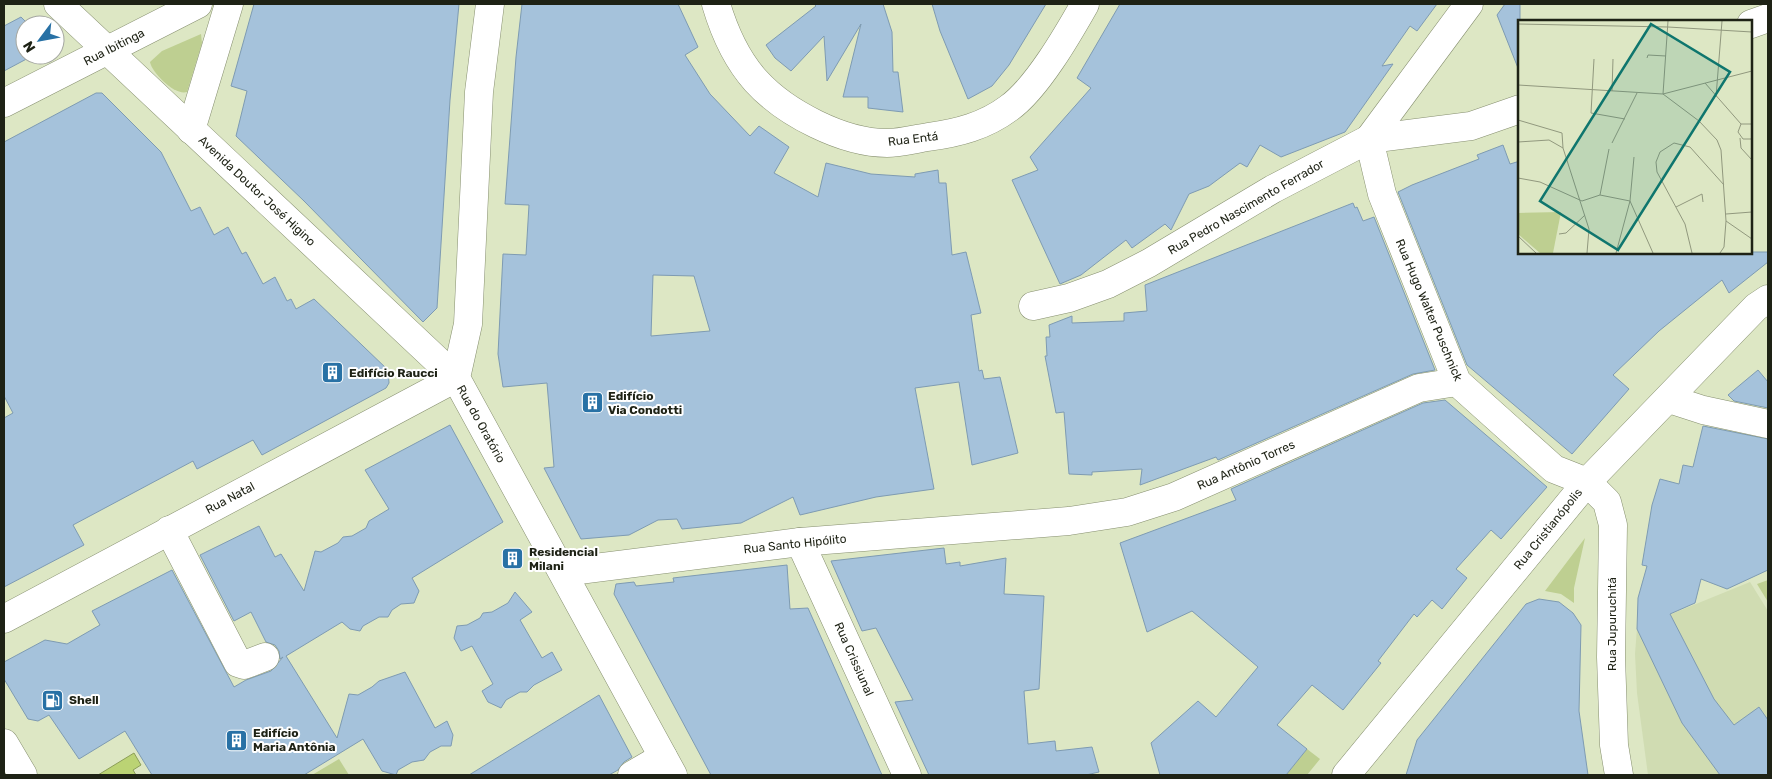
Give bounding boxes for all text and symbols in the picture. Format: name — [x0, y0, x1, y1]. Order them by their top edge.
north arrow — [15, 15, 65, 65]
inset map — [1518, 20, 1752, 254]
street label: Rua Ibitinga — [81, 26, 147, 68]
text: N — [20, 38, 39, 55]
street label: Rua Entá — [887, 129, 939, 149]
street label: Avenida Doutor José Higino — [196, 133, 318, 249]
street label: Rua Pedro Nascimento Ferrador — [1165, 156, 1327, 258]
street label: Rua Hugo Walter Puschnick — [1393, 237, 1466, 384]
building icon: Edifício Raucci — [321, 361, 345, 385]
place label: Edifício Raucci — [349, 366, 438, 380]
street label: Rua do Oratório — [454, 383, 508, 465]
place label: Edifício Via Condotti — [608, 389, 682, 417]
building icon: Edifício Via Condotti — [580, 391, 604, 415]
street label: Rua Antônio Torres — [1195, 437, 1297, 493]
street label: Rua Natal — [203, 479, 257, 517]
street label: Rua Cristianópolis — [1511, 486, 1585, 572]
street label: Rua Santo Hipólito — [743, 532, 847, 556]
place label: Residencial Milani — [529, 545, 598, 573]
building icon: Residencial Milani — [501, 547, 525, 571]
street label: Rua Jupuruchitá — [1605, 577, 1619, 671]
street label: Rua Crissiunal — [831, 620, 877, 698]
fuel station icon: Shell — [41, 688, 65, 712]
place label: Shell — [69, 693, 99, 707]
place label: Edifício Maria Antônia — [253, 726, 336, 754]
building icon: Edifício Maria Antônia — [225, 728, 249, 752]

